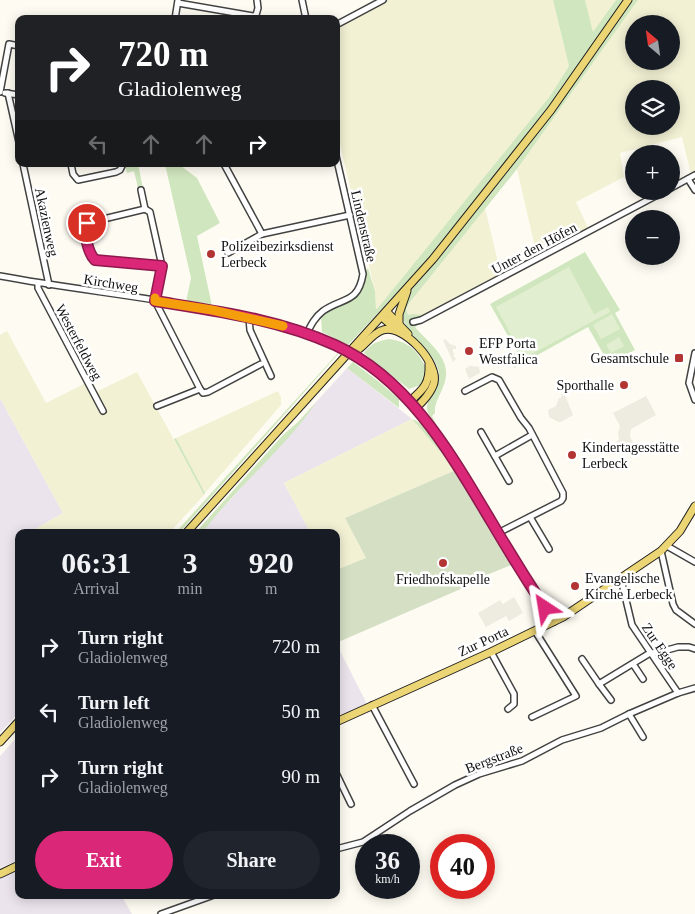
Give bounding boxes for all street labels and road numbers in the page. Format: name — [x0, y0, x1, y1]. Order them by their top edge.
street label: Akazienweg — [32, 186, 61, 258]
street label: Lindenstraße — [348, 189, 379, 263]
street label: Unter den Höfen — [489, 220, 579, 277]
street label: Kirchweg — [82, 272, 139, 295]
street label: Westerfeldweg — [52, 302, 105, 383]
street label: Zur Egge — [639, 620, 680, 672]
street label: Zur Porta — [456, 623, 511, 660]
street label: Bergstraße — [463, 741, 525, 776]

